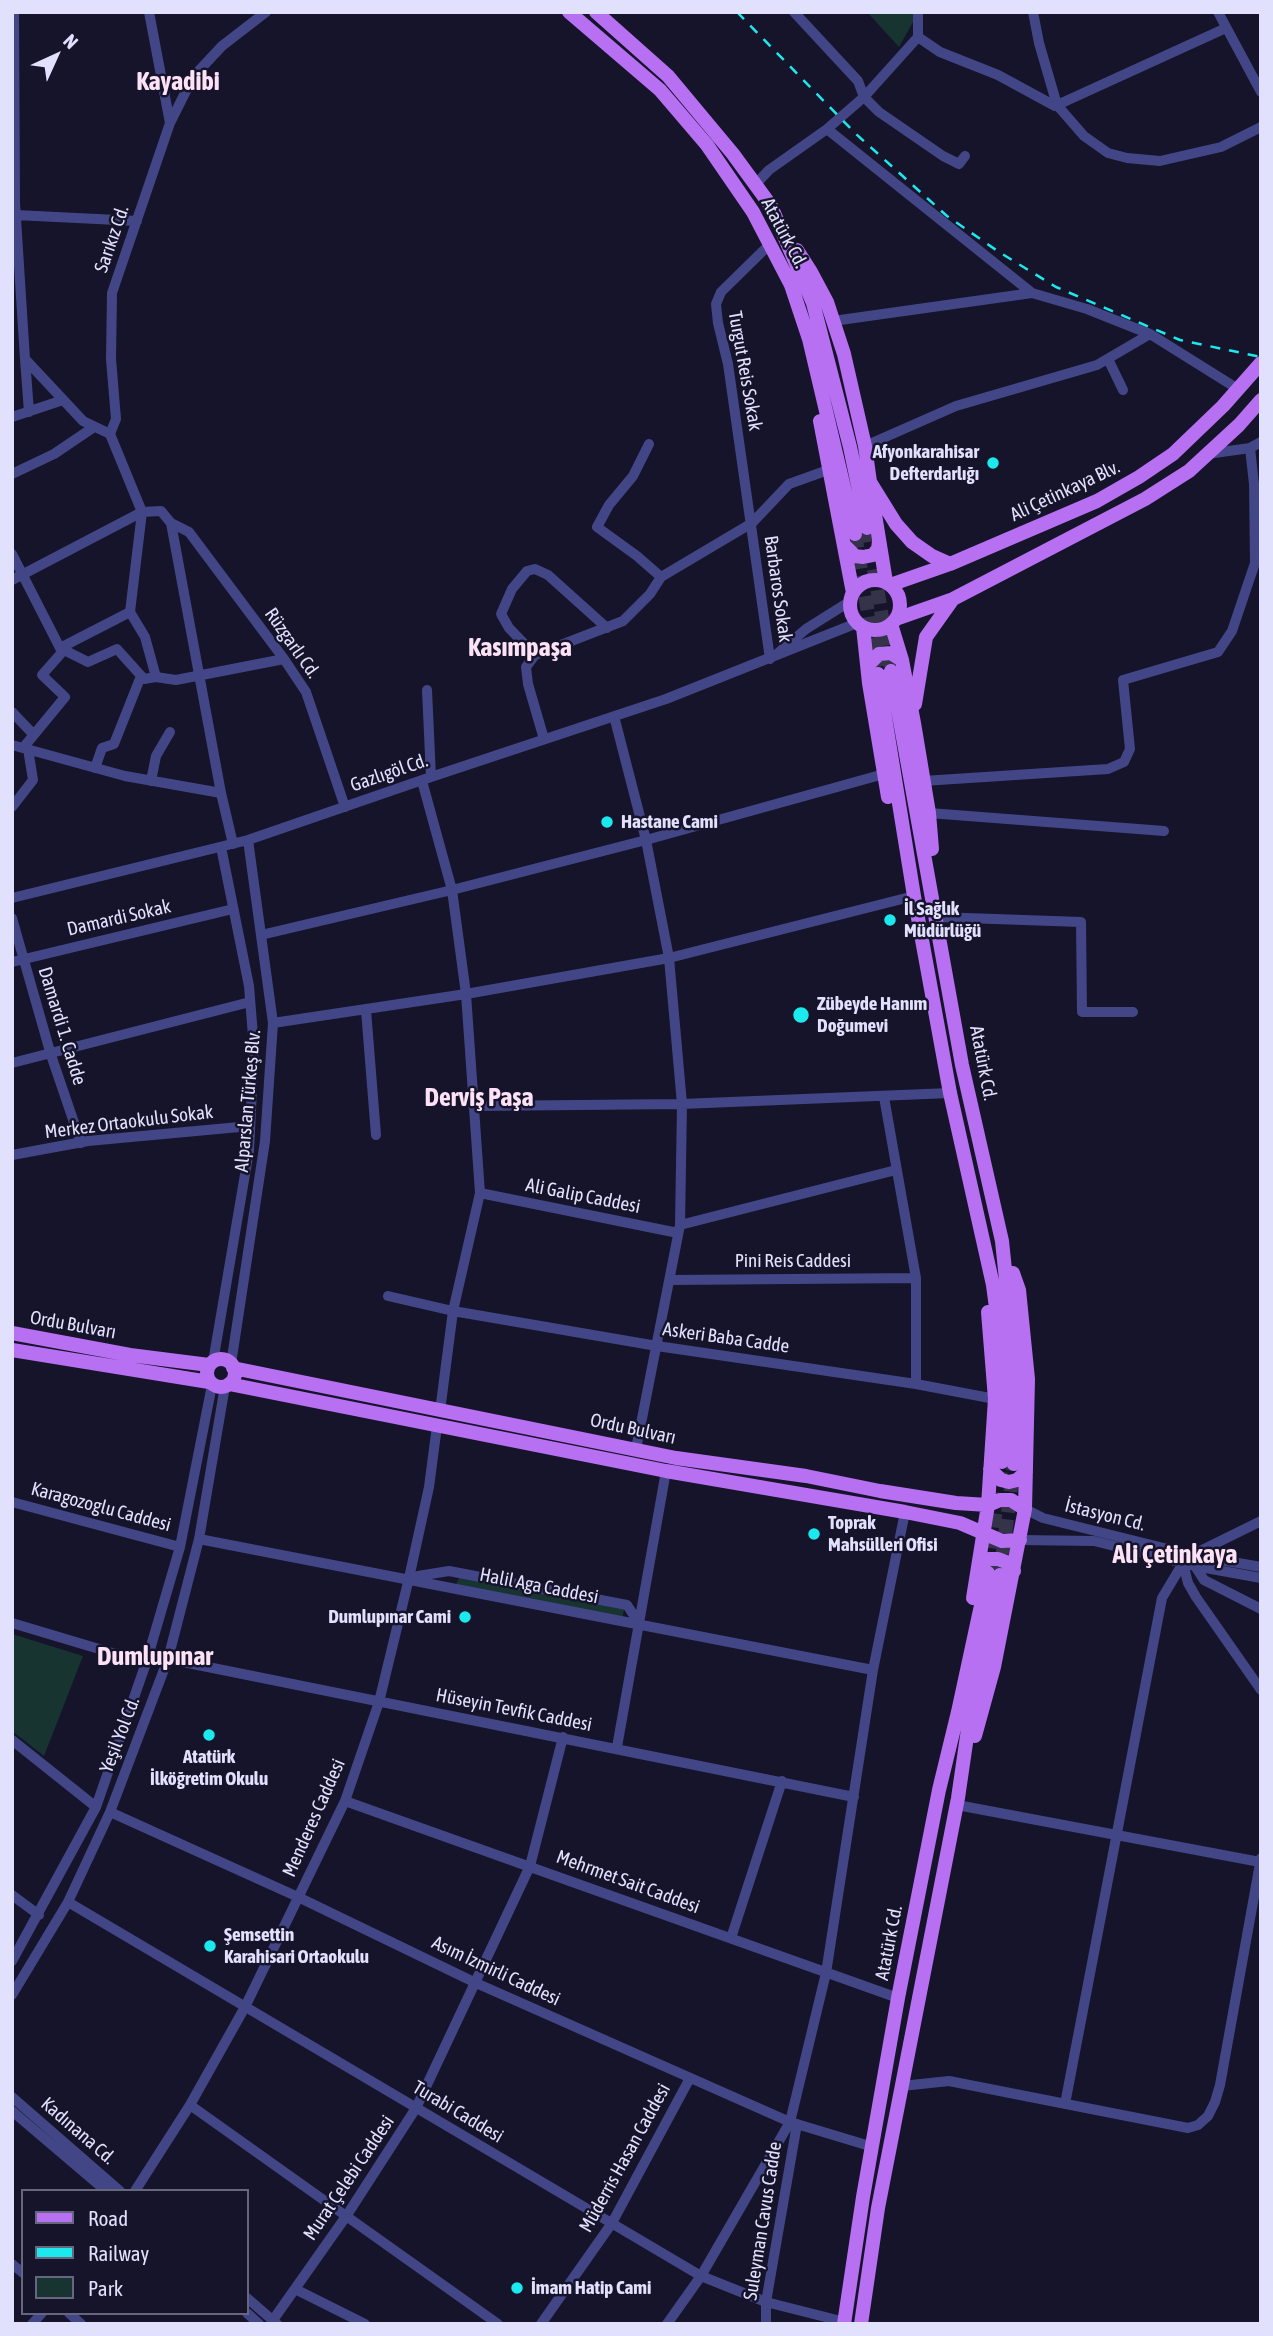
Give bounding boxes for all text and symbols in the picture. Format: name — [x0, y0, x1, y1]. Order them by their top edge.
north arrow — [21, 21, 91, 91]
text: N — [59, 29, 83, 53]
district label: Kayadibi — [136, 66, 220, 98]
street label: Atatürk Cd. — [756, 194, 812, 272]
street label: Sarıkız Cd. — [90, 203, 134, 275]
street label: Turgut Reis Sokak — [723, 309, 767, 433]
place label: Afyonkarahisar Defterdarlığı — [873, 441, 979, 485]
marker: Afyonkarahisar Defterdarlığı — [985, 455, 1001, 471]
street label: Ali Çetinkaya Blv. — [1007, 456, 1123, 526]
street label: Barbaros Sokak — [759, 534, 797, 644]
street label: Rüzgarlı Cd. — [260, 603, 324, 683]
district label: Kasımpaşa — [468, 632, 572, 664]
street label: Gazlıgöl Cd. — [347, 749, 431, 797]
place label: Hastane Cami — [621, 811, 718, 833]
marker: Hastane Cami — [599, 814, 615, 830]
street label: Damardi Sokak — [65, 895, 173, 941]
place label: İl Sağlık Müdürlüğü — [904, 898, 981, 942]
marker: İl Sağlık Müdürlüğü — [882, 912, 898, 928]
street label: Damardi 1. Cadde — [33, 964, 91, 1088]
place label: Zübeyde Hanım Doğumevi — [817, 993, 927, 1037]
marker: Zübeyde Hanım Doğumevi — [791, 1005, 811, 1025]
street label: Atatürk Cd. — [965, 1024, 1001, 1102]
street label: Alparslan Türkeş Blv. — [230, 1029, 266, 1173]
district label: Derviş Paşa — [424, 1082, 534, 1114]
street label: Merkez Ortaokulu Sokak — [43, 1100, 215, 1144]
street label: Ali Galip Caddesi — [524, 1174, 642, 1218]
street label: Pini Reis Caddesi — [735, 1250, 851, 1272]
street label: Ordu Bulvarı — [28, 1306, 118, 1344]
street label: Askeri Baba Cadde — [661, 1318, 791, 1358]
street label: Ordu Bulvarı — [588, 1409, 678, 1449]
street label: Karagozoglu Caddesi — [28, 1477, 174, 1537]
street label: İstasyon Cd. — [1063, 1494, 1147, 1536]
place label: Toprak Mahsülleri Ofisi — [828, 1512, 938, 1556]
marker: Toprak Mahsülleri Ofisi — [806, 1526, 822, 1542]
district label: Ali Çetinkaya — [1113, 1539, 1237, 1571]
street label: Halil Aga Caddesi — [478, 1563, 600, 1609]
place label: Dumlupınar Cami — [328, 1606, 451, 1628]
marker: Dumlupınar Cami — [457, 1609, 473, 1625]
district label: Dumlupınar — [97, 1641, 213, 1673]
street label: Hüseyin Tevfik Caddesi — [434, 1684, 594, 1736]
street label: Yeşil Yol Cd. — [95, 1694, 145, 1776]
marker: Atatürk İlköğretim Okulu — [201, 1727, 217, 1743]
place label: Atatürk İlköğretim Okulu — [150, 1746, 268, 1790]
street label: Menderes Caddesi — [278, 1755, 350, 1881]
street label: Mehrmet Sait Caddesi — [553, 1845, 703, 1919]
street label: Atatürk Cd. — [871, 1904, 907, 1982]
place label: Şemsettin Karahisari Ortaokulu — [224, 1924, 369, 1968]
street label: Asım İzmirli Caddesi — [428, 1931, 564, 2011]
marker: Şemsettin Karahisari Ortaokulu — [202, 1938, 218, 1954]
street label: Turabi Caddesi — [409, 2076, 507, 2148]
street label: Müderris Hasan Caddesi — [575, 2080, 675, 2236]
street label: Kadınana Cd. — [36, 2093, 120, 2169]
street label: Murat Çelebi Caddesi — [299, 2111, 399, 2245]
street label: Suleyman Cavus Cadde — [739, 2140, 787, 2302]
legend — [21, 2189, 248, 2315]
text: Road — [88, 2206, 128, 2230]
text: Railway — [88, 2241, 149, 2265]
text: Park — [88, 2276, 123, 2300]
place label: İmam Hatip Cami — [531, 2277, 651, 2299]
marker: İmam Hatip Cami — [509, 2280, 525, 2296]

